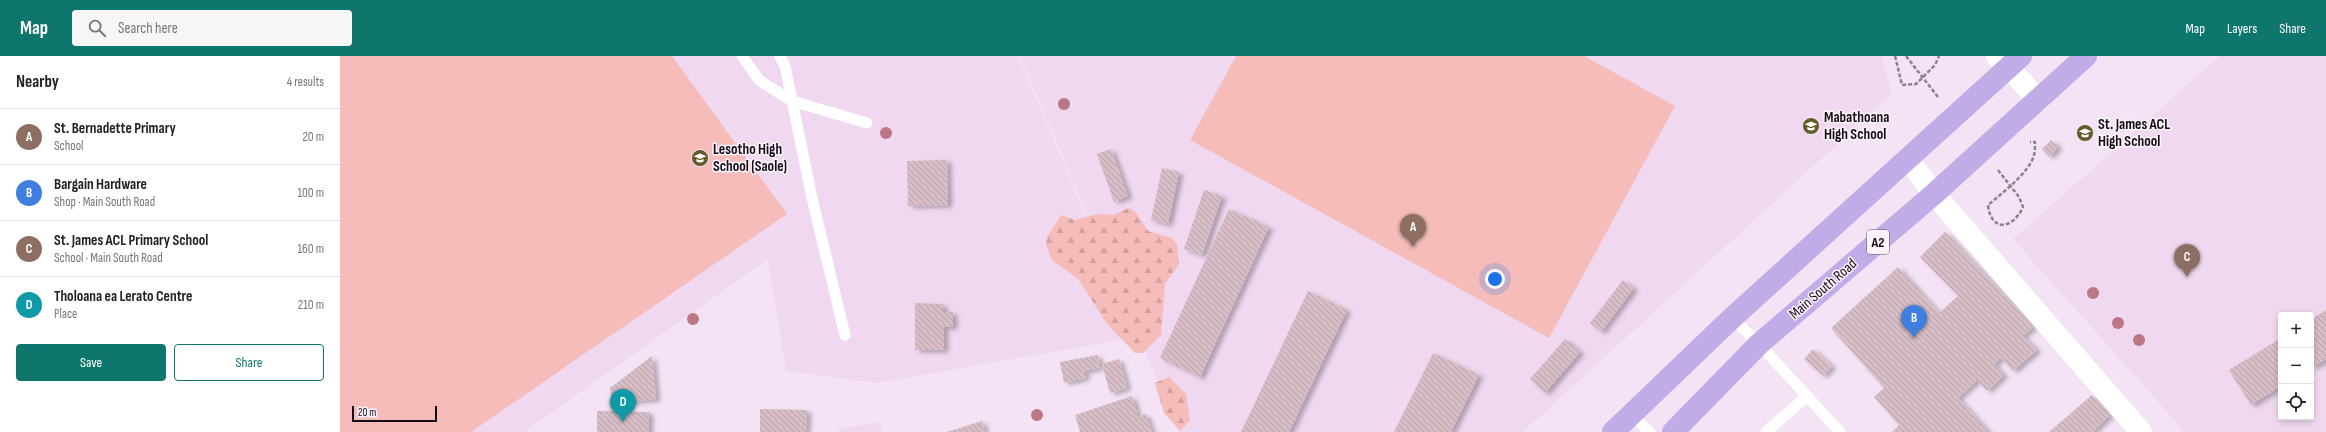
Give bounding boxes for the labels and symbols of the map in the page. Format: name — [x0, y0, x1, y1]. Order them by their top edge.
place label: Mabathoana High School — [1824, 108, 1889, 144]
place label: St. James ACL High School — [2098, 115, 2170, 151]
school or university icon: Mabathoana High School — [1801, 116, 1821, 136]
school or university icon: St. James ACL High School — [2075, 123, 2095, 143]
place label: Lesotho High School (Saole) — [713, 140, 787, 176]
school or university icon: Lesotho High School (Saole) — [690, 148, 710, 168]
pin: A — [1400, 214, 1426, 247]
road number: A2 — [1867, 230, 1889, 254]
pin: C — [2174, 244, 2200, 277]
street label: Main South Road — [1785, 254, 1861, 324]
your location — [1485, 269, 1505, 289]
pin: B — [1901, 305, 1927, 338]
pin: D — [610, 389, 636, 422]
scale bar — [352, 404, 437, 423]

